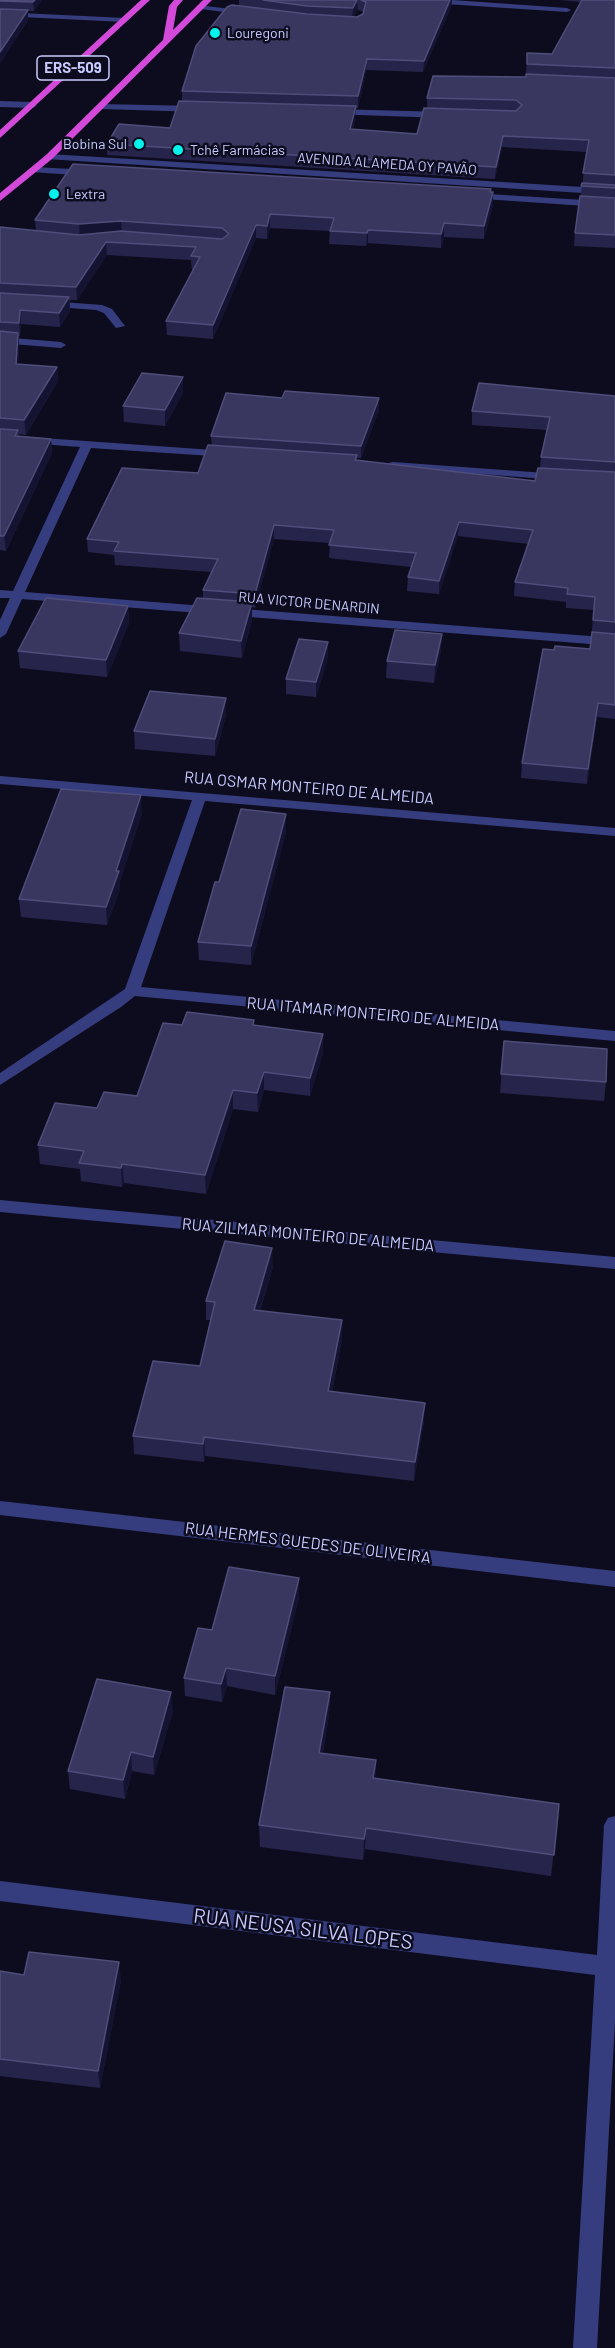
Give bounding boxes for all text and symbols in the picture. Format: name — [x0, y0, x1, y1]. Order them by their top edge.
place label: Louregoni — [227, 25, 289, 41]
marker: Louregoni — [208, 26, 222, 40]
road number: ERS-509 — [37, 56, 109, 80]
place label: Bobina Sul — [63, 136, 127, 152]
marker: Bobina Sul — [132, 137, 146, 151]
place label: Tchê Farmácias — [190, 142, 285, 158]
marker: Tchê Farmácias — [171, 143, 185, 157]
street label: AVENIDA ALAMEDA OY PAVÃO — [297, 149, 477, 179]
place label: Lextra — [66, 186, 105, 202]
marker: Lextra — [47, 187, 61, 201]
street label: RUA VICTOR DENARDIN — [238, 588, 380, 618]
street label: RUA OSMAR MONTEIRO DE ALMEIDA — [183, 768, 435, 808]
street label: RUA ITAMAR MONTEIRO DE ALMEIDA — [246, 993, 500, 1035]
street label: RUA ZILMAR MONTEIRO DE ALMEIDA — [181, 1214, 435, 1256]
street label: RUA HERMES GUEDES DE OLIVEIRA — [184, 1518, 432, 1568]
street label: RUA NEUSA SILVA LOPES — [192, 1904, 414, 1954]

